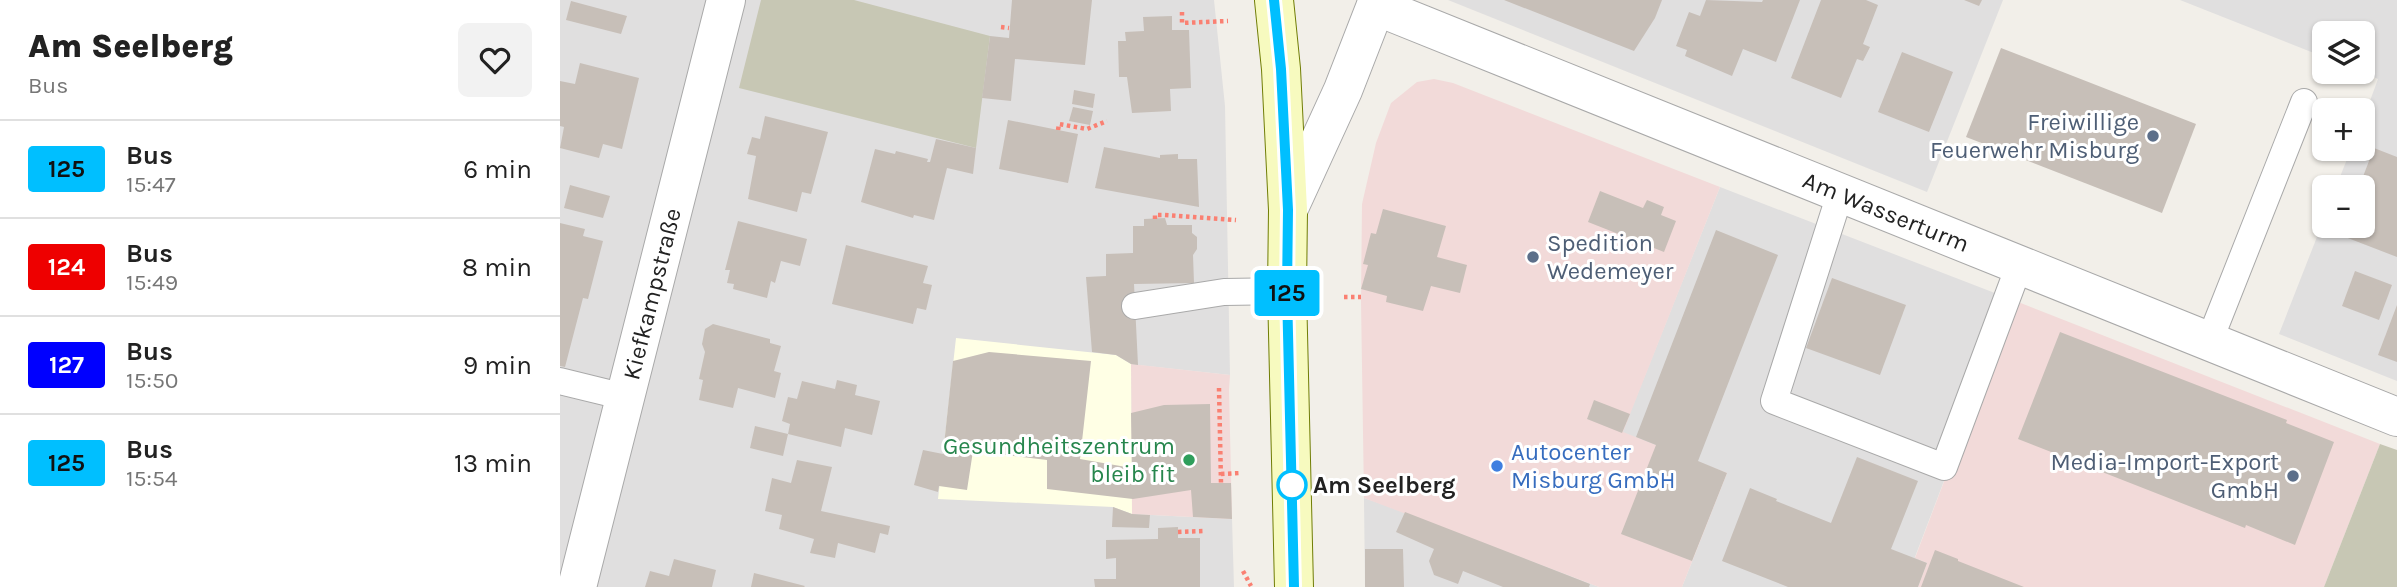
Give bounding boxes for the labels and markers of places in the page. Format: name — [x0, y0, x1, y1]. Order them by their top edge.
place label: Freiwillige Feuerwehr Misburg — [1930, 108, 2139, 164]
marker: Freiwillige Feuerwehr Misburg — [2145, 128, 2161, 144]
place label: Spedition Wedemeyer — [1547, 229, 1674, 285]
marker: Spedition Wedemeyer — [1525, 249, 1541, 265]
place label: Gesundheitszentrum bleib fit — [943, 432, 1175, 488]
place label: Autocenter Misburg GmbH — [1511, 438, 1676, 494]
place label: Media-Import-Export GmbH — [2050, 448, 2279, 504]
marker: Gesundheitszentrum bleib fit — [1181, 452, 1197, 468]
marker: Autocenter Misburg GmbH — [1489, 458, 1505, 474]
marker: Media-Import-Export GmbH — [2285, 468, 2301, 484]
marker: Am Seelberg — [1277, 470, 1307, 500]
place label: Am Seelberg — [1313, 471, 1456, 499]

